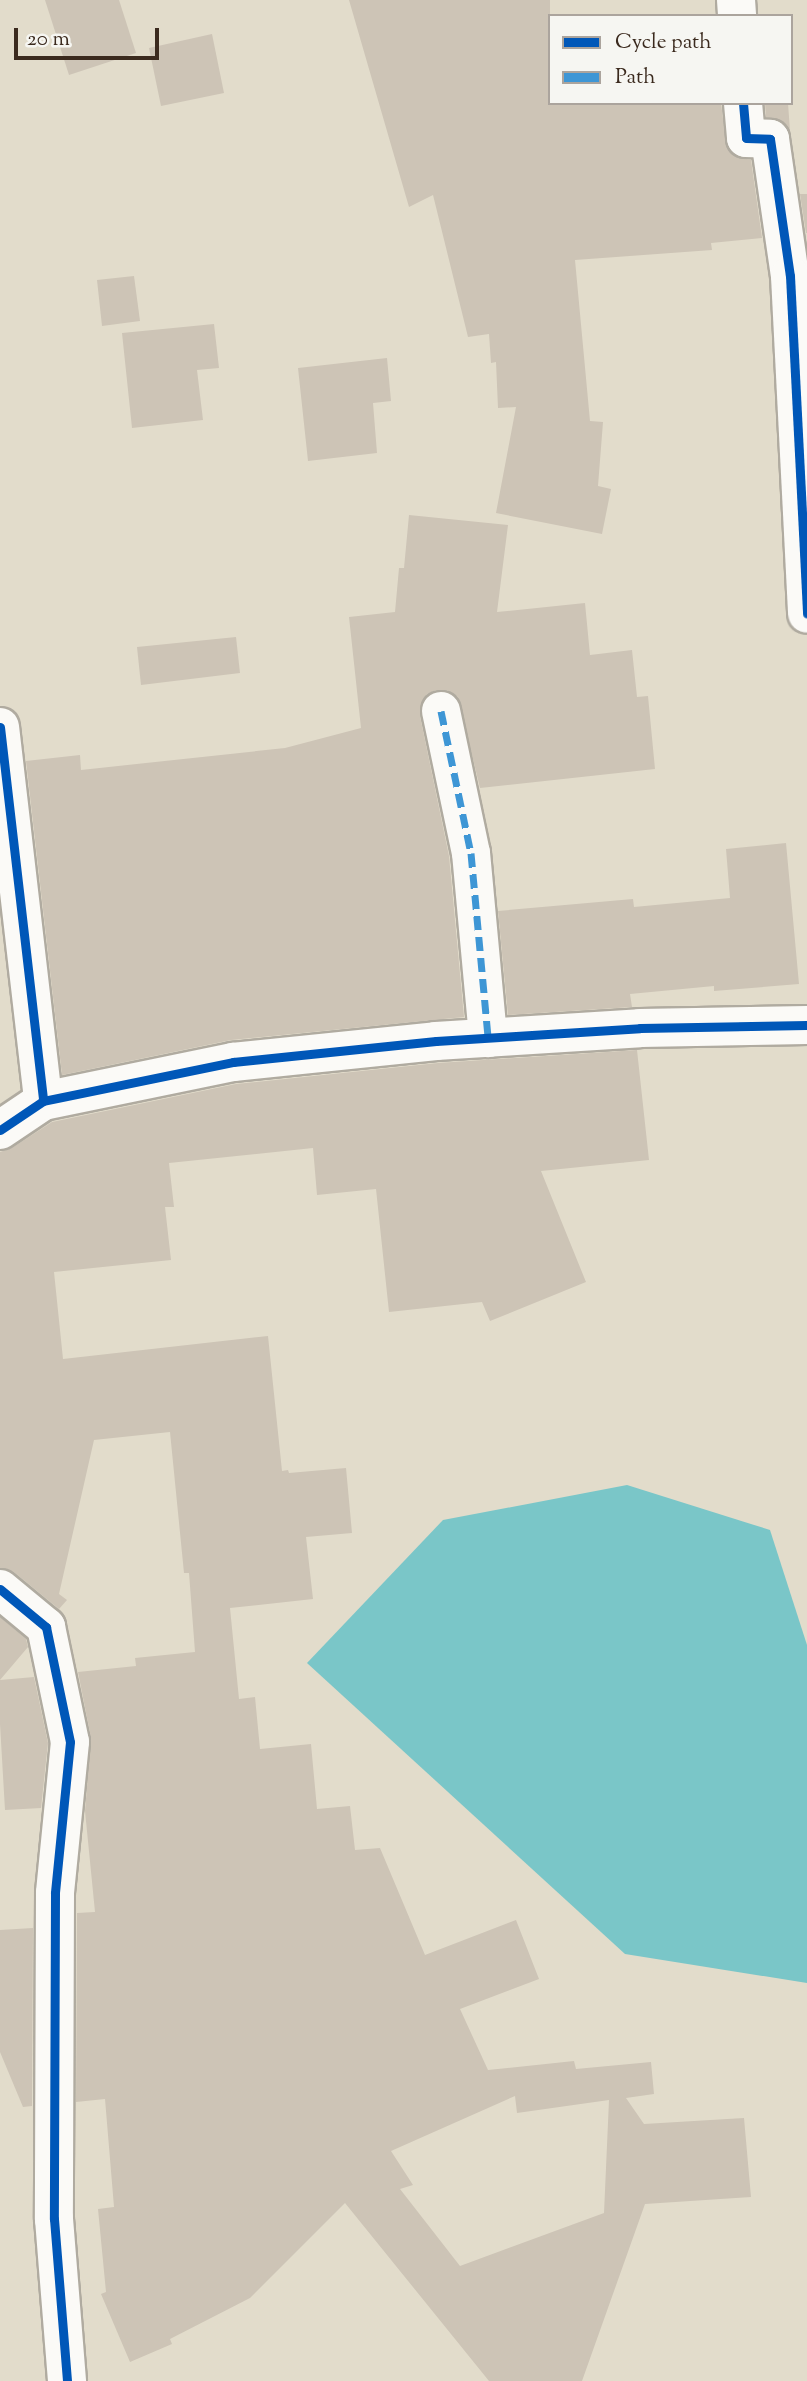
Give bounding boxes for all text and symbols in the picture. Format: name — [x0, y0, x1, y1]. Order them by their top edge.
scale bar — [18, 14, 163, 58]
legend — [548, 14, 793, 105]
text: 20 m — [27, 25, 70, 55]
text: Cycle path — [615, 28, 712, 58]
text: Path — [615, 63, 656, 93]

